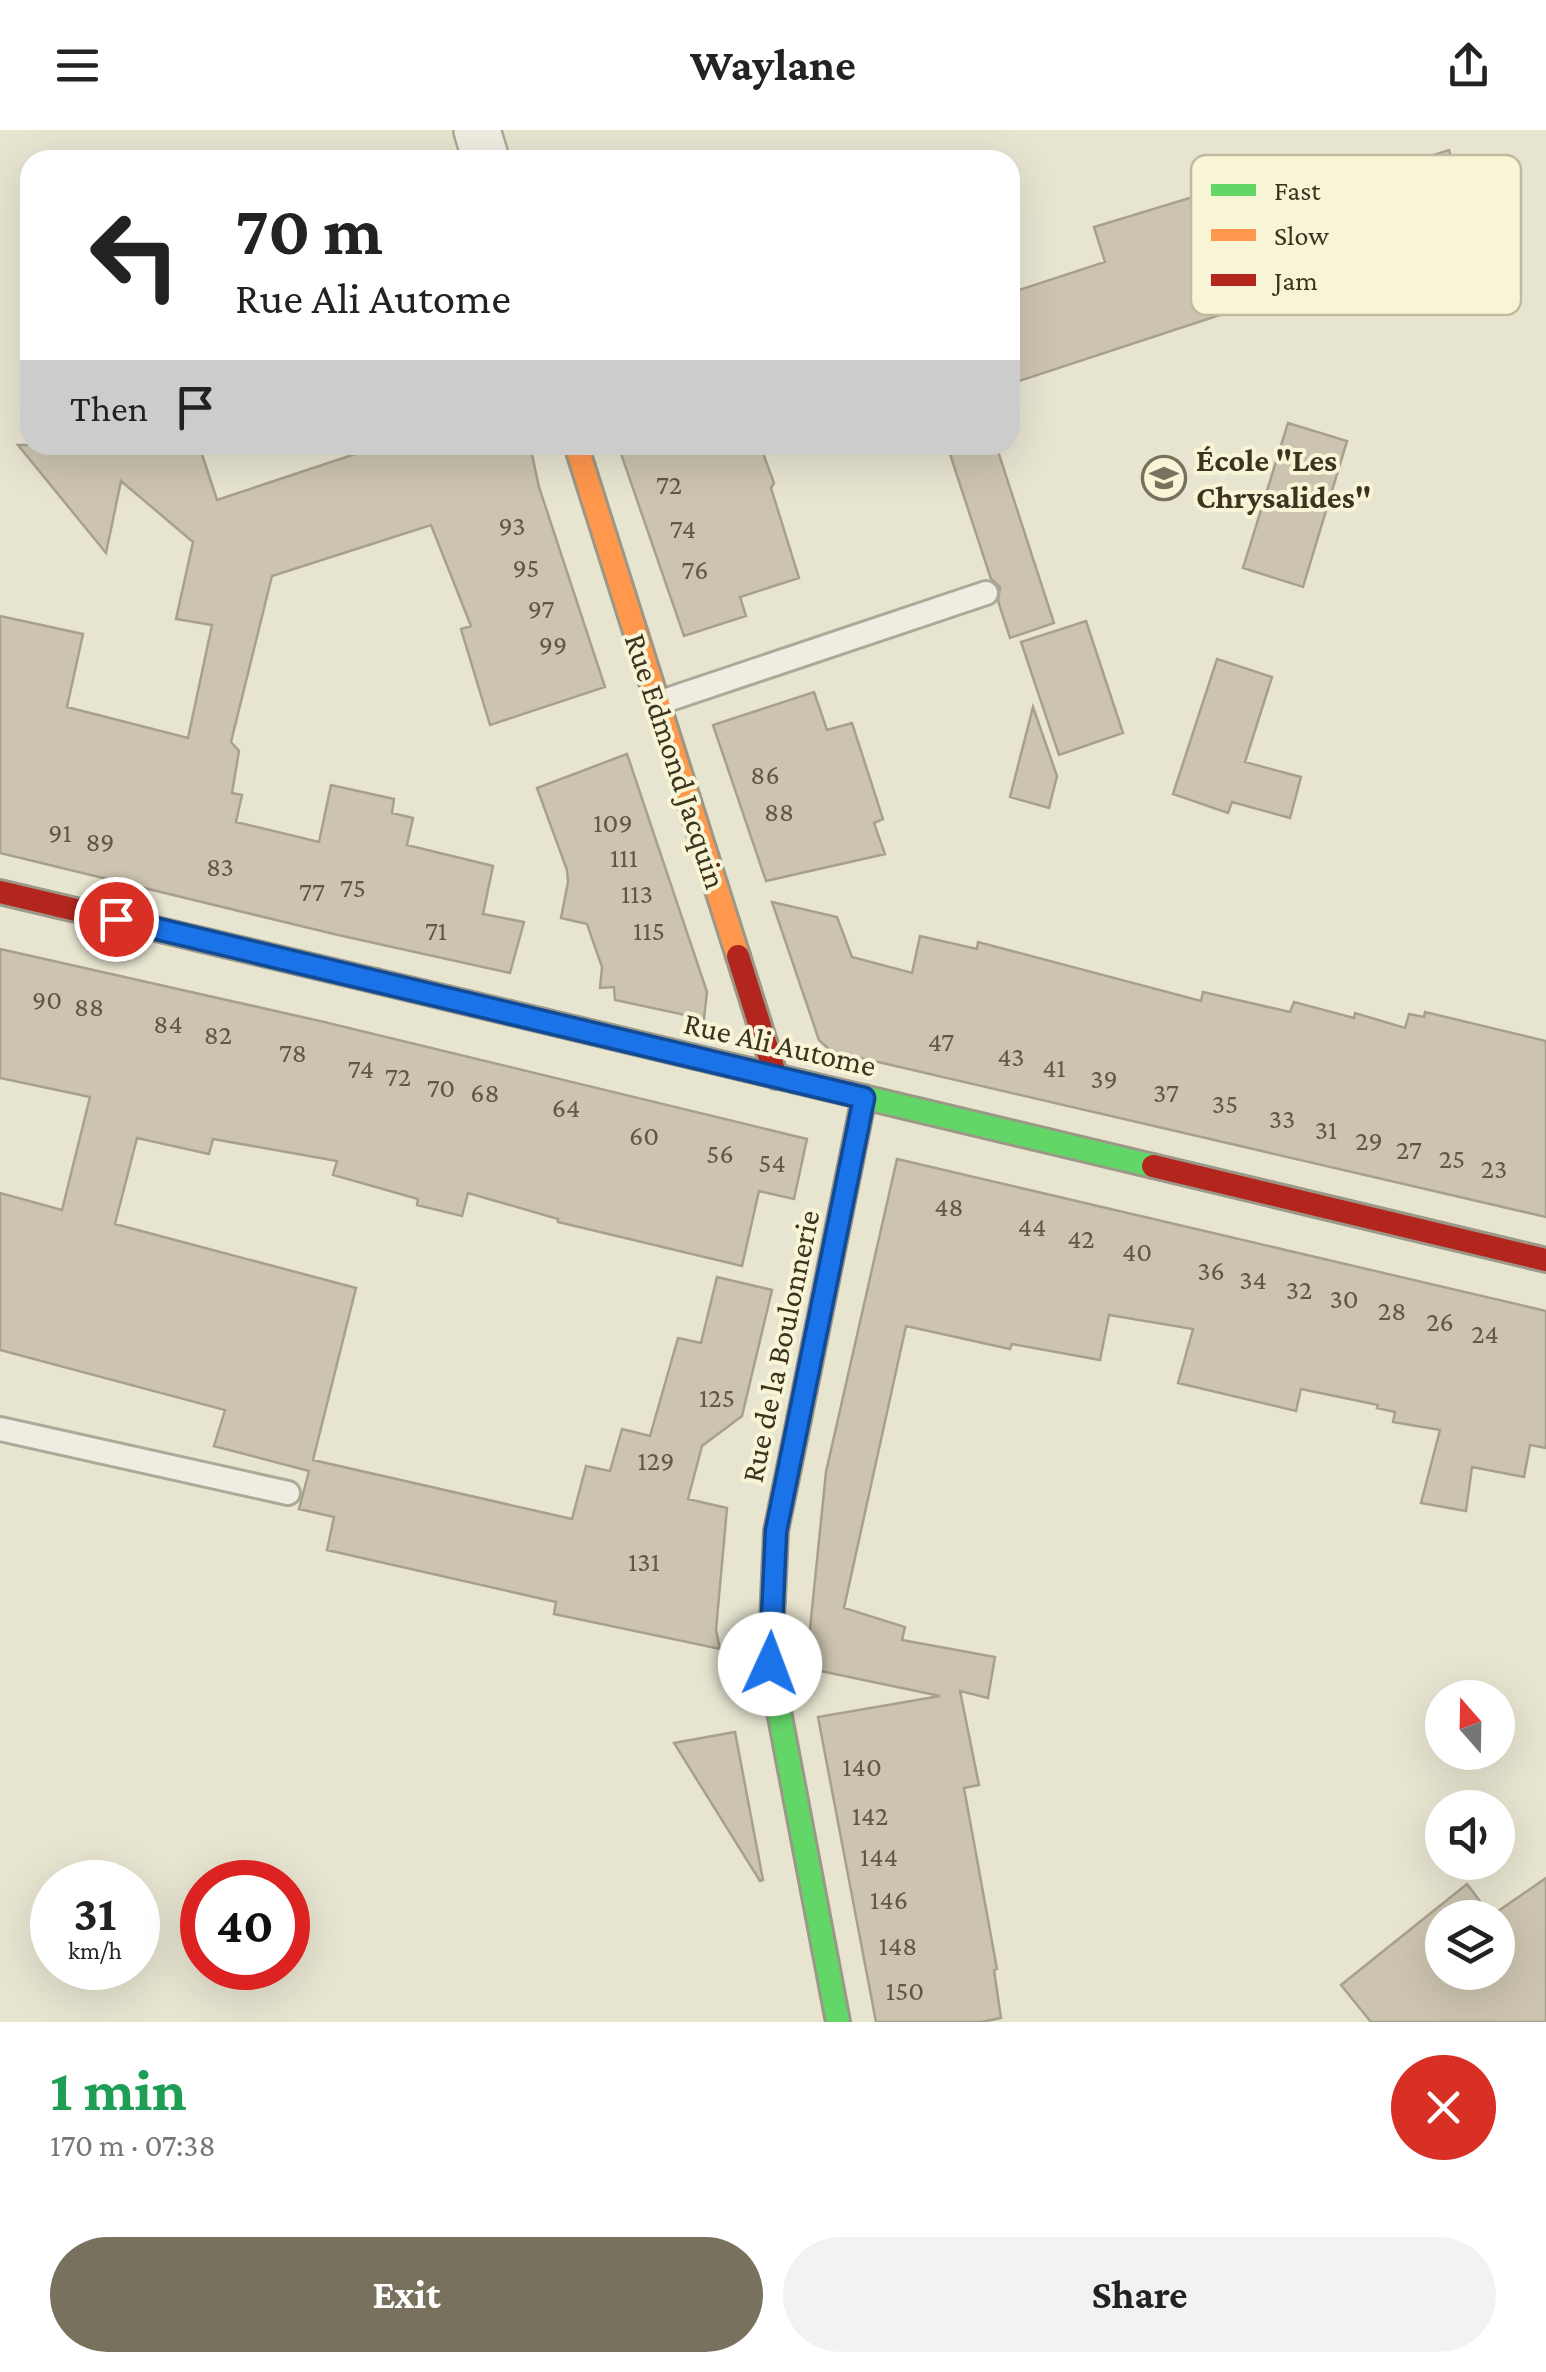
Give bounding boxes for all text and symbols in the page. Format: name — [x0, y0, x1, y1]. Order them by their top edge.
icon: menu — [50, 38, 105, 93]
icon: share — [1441, 38, 1496, 93]
text: Waylane — [690, 40, 856, 90]
legend — [1191, 155, 1521, 315]
text: Fast — [1274, 175, 1321, 206]
icon: left — [70, 190, 200, 320]
text: 70 m — [235, 191, 383, 269]
text: Slow — [1274, 220, 1329, 251]
text: Jam — [1271, 265, 1318, 296]
text: Rue Ali Autome — [235, 273, 511, 323]
icon: arrive — [168, 380, 223, 435]
text: Then — [70, 387, 148, 429]
place label: École "Les Chrysalides" — [1196, 442, 1371, 515]
school or university icon: École "Les Chrysalides" — [1141, 455, 1187, 501]
house number: 72 — [656, 469, 682, 500]
house number: 93 — [498, 510, 526, 541]
house number: 74 — [670, 513, 696, 544]
house number: 95 — [512, 552, 540, 583]
house number: 76 — [682, 554, 708, 585]
house number: 97 — [528, 593, 554, 624]
house number: 99 — [539, 629, 567, 660]
street label: Rue Edmond Jacquin — [618, 629, 734, 893]
house number: 86 — [750, 759, 780, 790]
house number: 88 — [764, 796, 794, 827]
house number: 109 — [593, 807, 633, 838]
house number: 91 — [48, 817, 72, 848]
house number: 89 — [85, 826, 115, 857]
house number: 111 — [610, 842, 638, 873]
house number: 83 — [206, 851, 234, 882]
house number: 75 — [340, 872, 366, 903]
house number: 77 — [299, 876, 325, 907]
pin — [74, 877, 159, 962]
house number: 113 — [621, 878, 653, 909]
icon: arrive — [89, 892, 144, 947]
house number: 71 — [425, 915, 447, 946]
house number: 115 — [633, 915, 665, 946]
house number: 90 — [32, 984, 62, 1015]
house number: 88 — [74, 991, 104, 1022]
street label: Rue Ali Autome — [680, 1004, 880, 1084]
house number: 84 — [153, 1008, 183, 1039]
house number: 82 — [204, 1019, 232, 1050]
house number: 47 — [928, 1026, 954, 1057]
house number: 78 — [279, 1037, 307, 1068]
house number: 43 — [997, 1041, 1025, 1072]
house number: 41 — [1042, 1052, 1066, 1083]
house number: 74 — [348, 1053, 374, 1084]
house number: 72 — [385, 1061, 411, 1092]
house number: 39 — [1090, 1063, 1118, 1094]
house number: 70 — [427, 1072, 455, 1103]
house number: 68 — [470, 1077, 500, 1108]
house number: 37 — [1153, 1077, 1179, 1108]
house number: 35 — [1212, 1088, 1238, 1119]
house number: 64 — [552, 1092, 580, 1123]
house number: 33 — [1269, 1103, 1295, 1134]
house number: 31 — [1315, 1114, 1337, 1145]
house number: 60 — [629, 1120, 659, 1151]
house number: 29 — [1355, 1125, 1383, 1156]
house number: 27 — [1396, 1134, 1422, 1165]
house number: 56 — [706, 1138, 734, 1169]
house number: 25 — [1439, 1143, 1465, 1174]
house number: 54 — [758, 1147, 786, 1178]
house number: 23 — [1481, 1153, 1507, 1184]
house number: 48 — [934, 1191, 964, 1222]
street label: Rue de la Boulonnerie — [734, 1207, 826, 1485]
house number: 44 — [1018, 1211, 1046, 1242]
house number: 42 — [1067, 1223, 1095, 1254]
house number: 40 — [1122, 1236, 1152, 1267]
house number: 36 — [1197, 1255, 1225, 1286]
house number: 34 — [1239, 1264, 1267, 1295]
house number: 32 — [1286, 1274, 1312, 1305]
house number: 30 — [1329, 1283, 1359, 1314]
house number: 28 — [1378, 1295, 1406, 1326]
house number: 26 — [1426, 1306, 1454, 1337]
house number: 24 — [1471, 1318, 1499, 1349]
house number: 125 — [699, 1382, 735, 1413]
house number: 129 — [638, 1445, 674, 1476]
house number: 131 — [628, 1546, 660, 1577]
position arrow — [718, 1612, 822, 1716]
north arrow — [1425, 1680, 1515, 1770]
map controls — [1425, 1680, 1515, 1990]
house number: 140 — [842, 1751, 882, 1782]
button: sound — [1425, 1790, 1515, 1880]
house number: 142 — [852, 1800, 888, 1831]
house number: 144 — [860, 1841, 898, 1872]
speed limit sign: 40 — [180, 1860, 310, 1990]
house number: 146 — [870, 1884, 908, 1915]
text: 31 — [73, 1885, 117, 1941]
button: layers — [1425, 1900, 1515, 1990]
house number: 148 — [879, 1930, 917, 1961]
text: km/h — [68, 1937, 122, 1964]
house number: 150 — [886, 1975, 924, 2006]
button: close — [1391, 2055, 1496, 2160]
text: 1 min — [50, 2056, 187, 2123]
text: 170 m · 07:38 — [50, 2127, 216, 2163]
button: Exit — [50, 2237, 763, 2352]
button: Share — [783, 2237, 1496, 2352]

